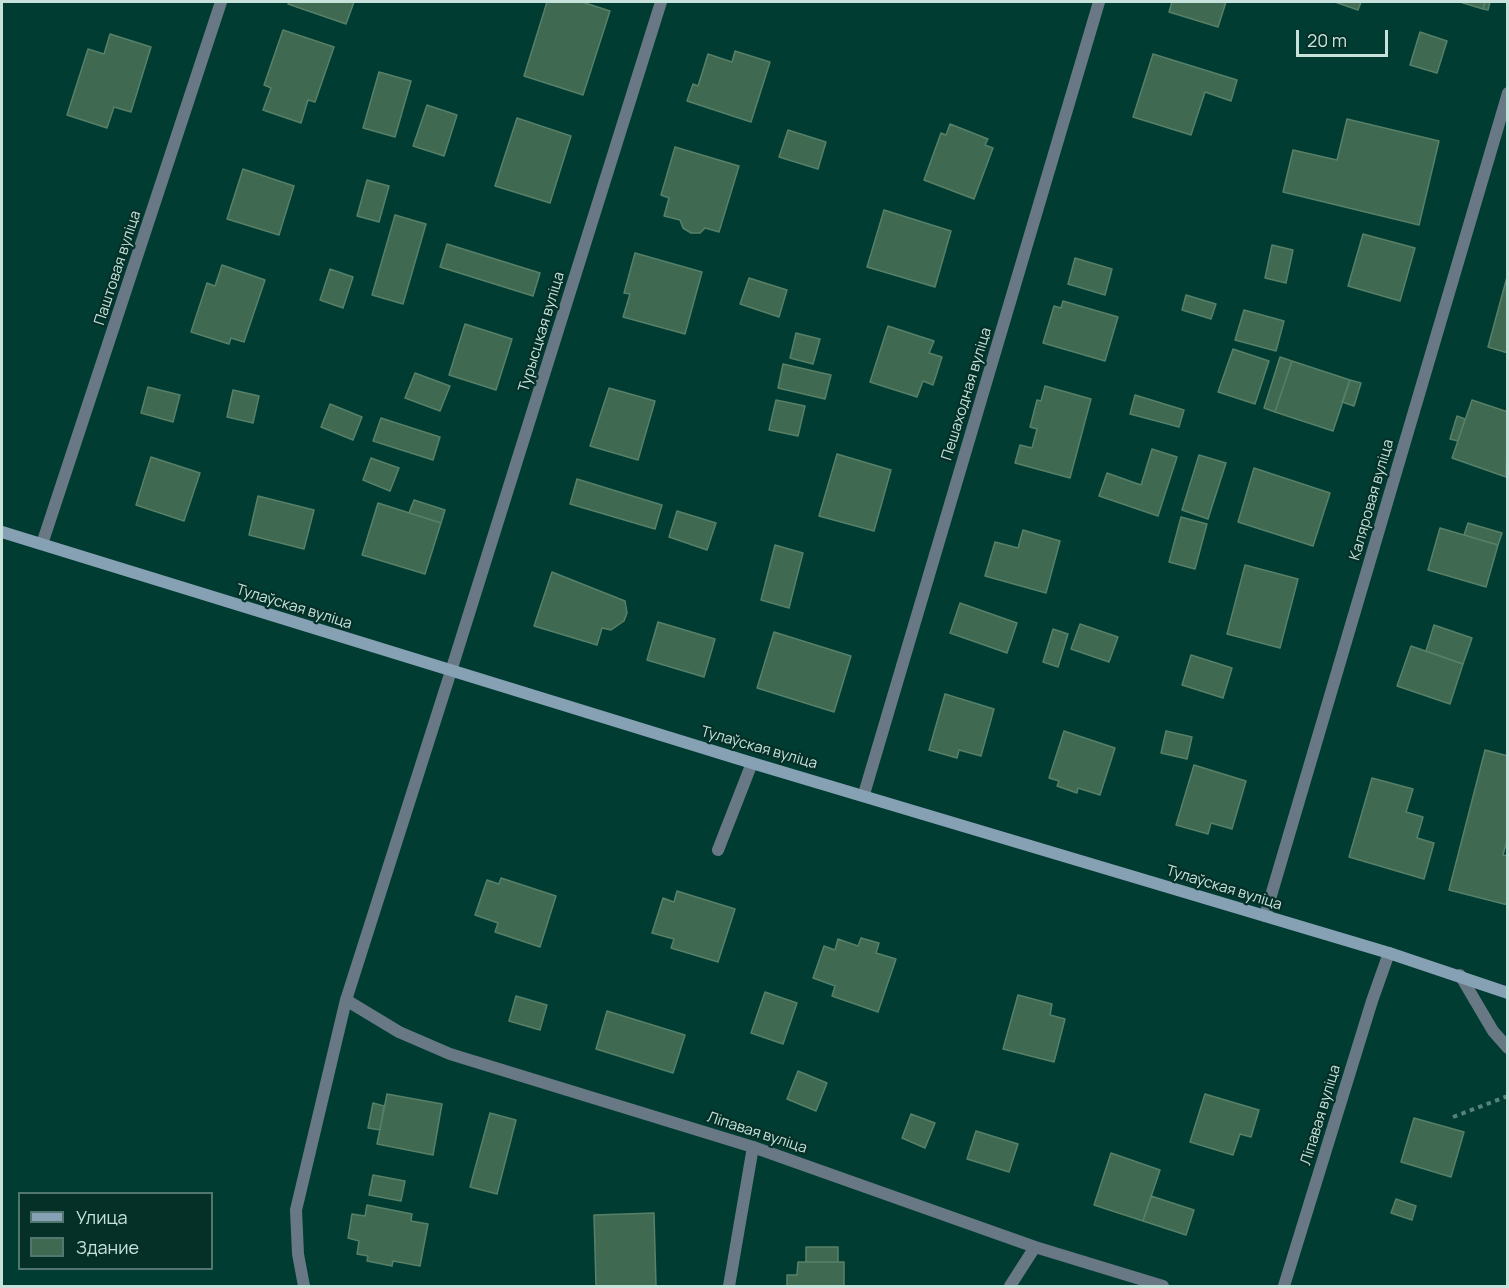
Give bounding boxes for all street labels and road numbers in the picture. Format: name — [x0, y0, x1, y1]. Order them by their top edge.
street label: Паштовая вуліца — [91, 208, 145, 328]
street label: Турысцкая вуліца — [515, 270, 569, 394]
street label: Пешаходная вуліца — [938, 325, 996, 463]
street label: Каляровая вуліца — [1346, 437, 1398, 563]
street label: Тулаўская вуліца — [234, 581, 354, 633]
street label: Тулаўская вуліца — [699, 723, 819, 773]
street label: Тулаўская вуліца — [1164, 862, 1284, 914]
street label: Ліпавая вуліца — [1297, 1063, 1345, 1167]
street label: Ліпавая вуліца — [705, 1108, 809, 1158]

